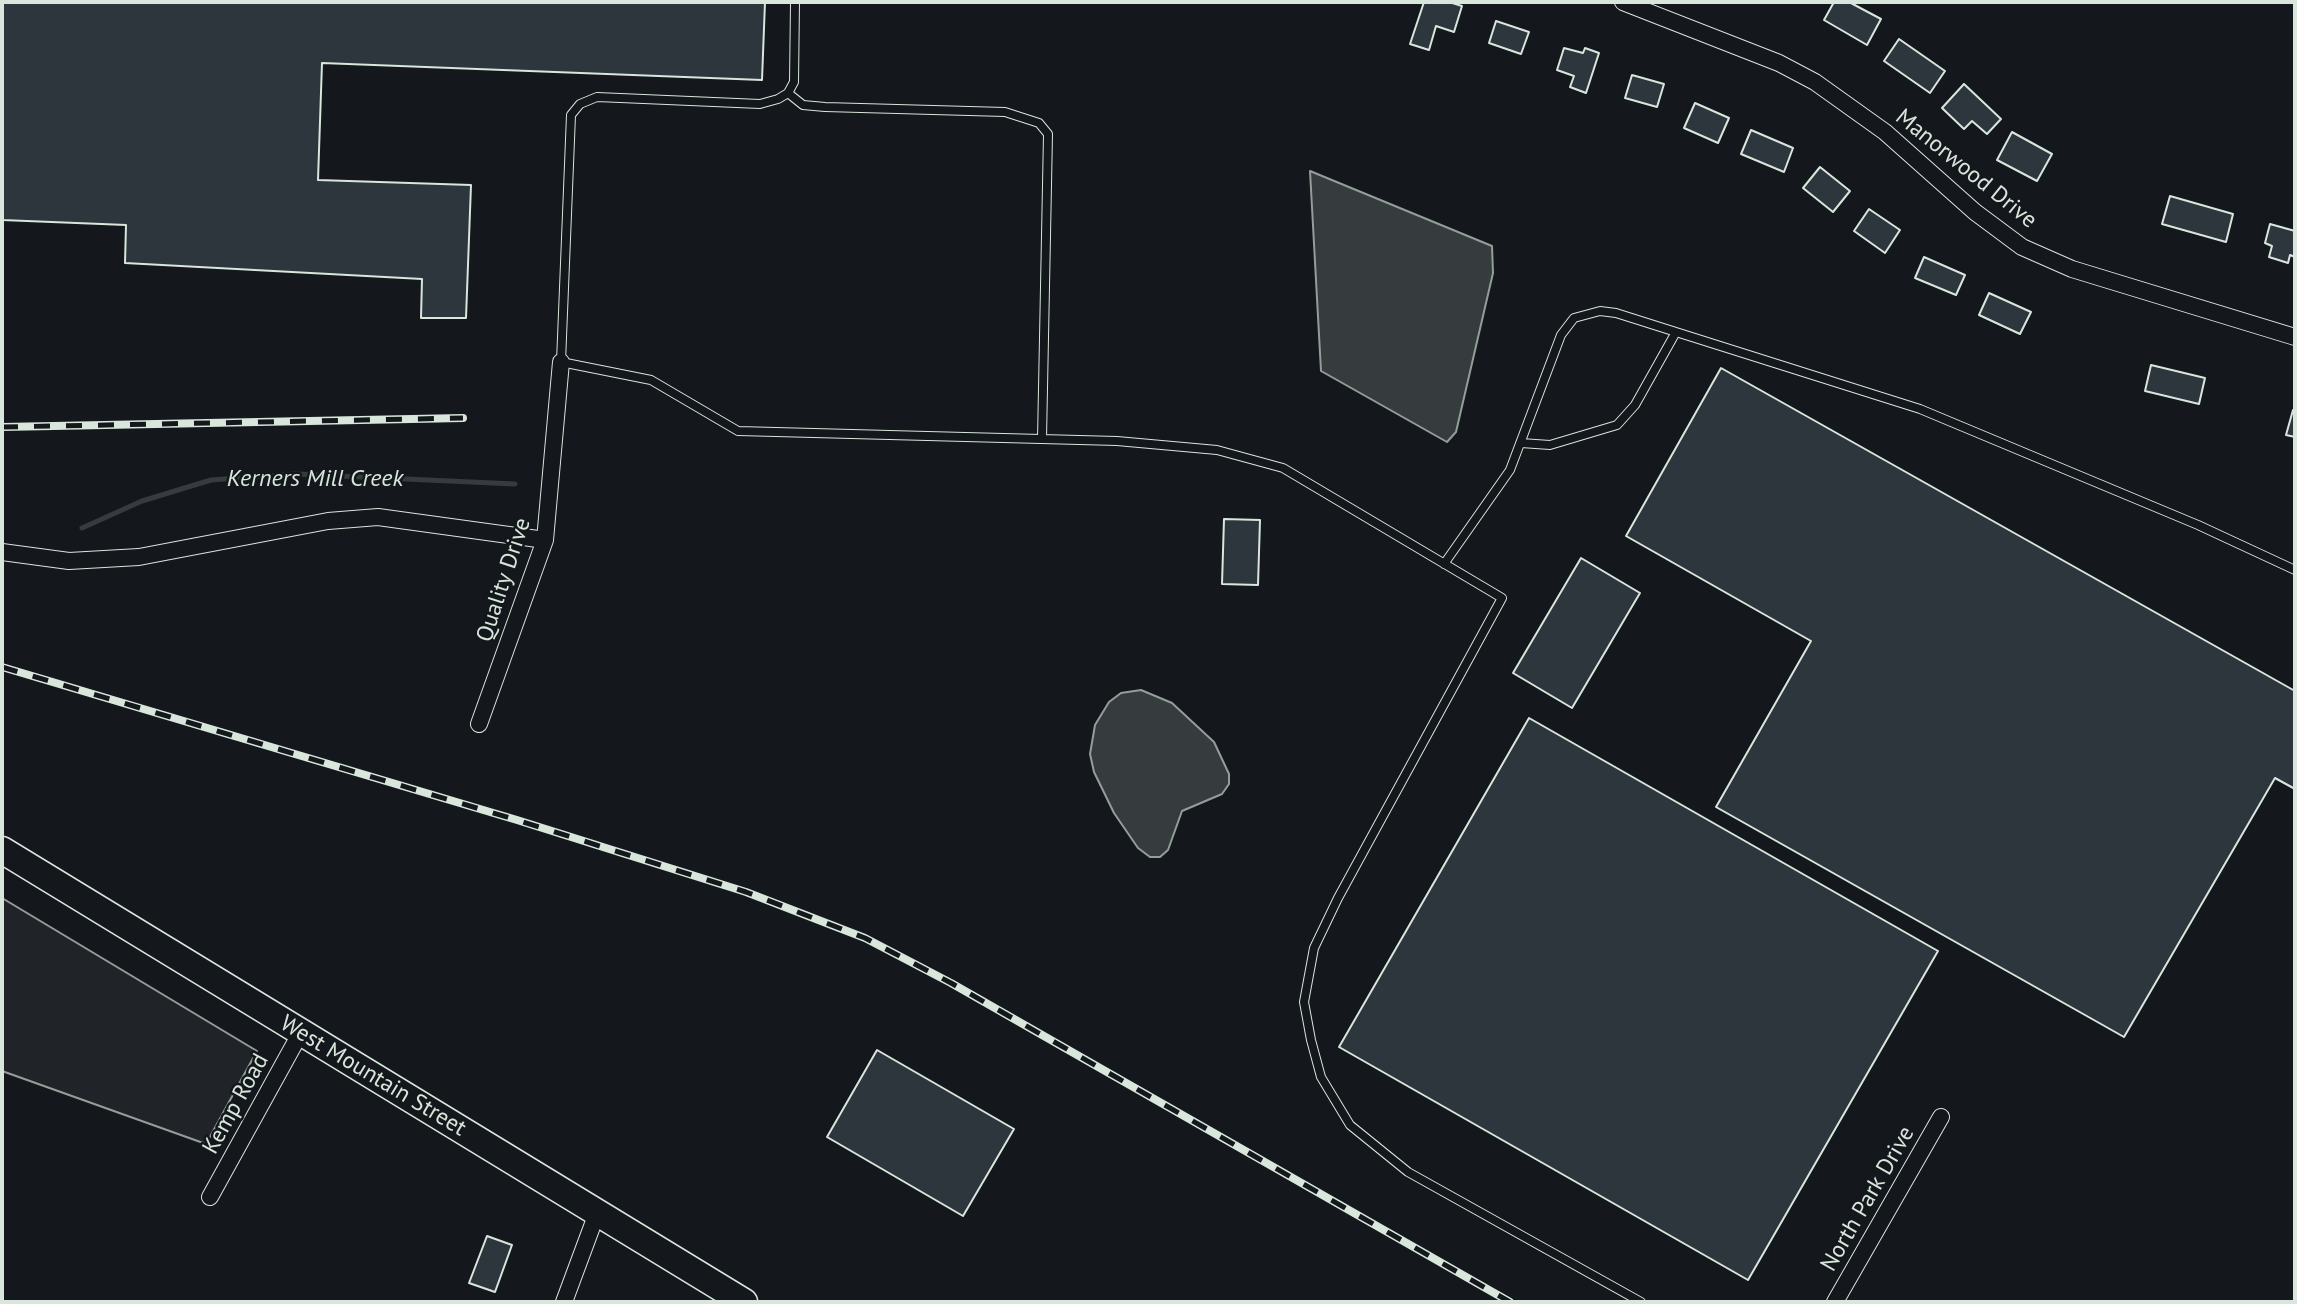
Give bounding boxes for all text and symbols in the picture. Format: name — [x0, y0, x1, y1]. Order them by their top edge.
street label: Manorwood Drive — [1890, 104, 2042, 234]
water label: Kerners Mill Creek — [227, 465, 403, 493]
street label: Quality Drive — [471, 515, 537, 645]
street label: West Mountain Street — [275, 1010, 471, 1142]
street label: Kemp Road — [197, 1049, 275, 1159]
street label: North Park Drive — [1815, 1122, 1921, 1276]

